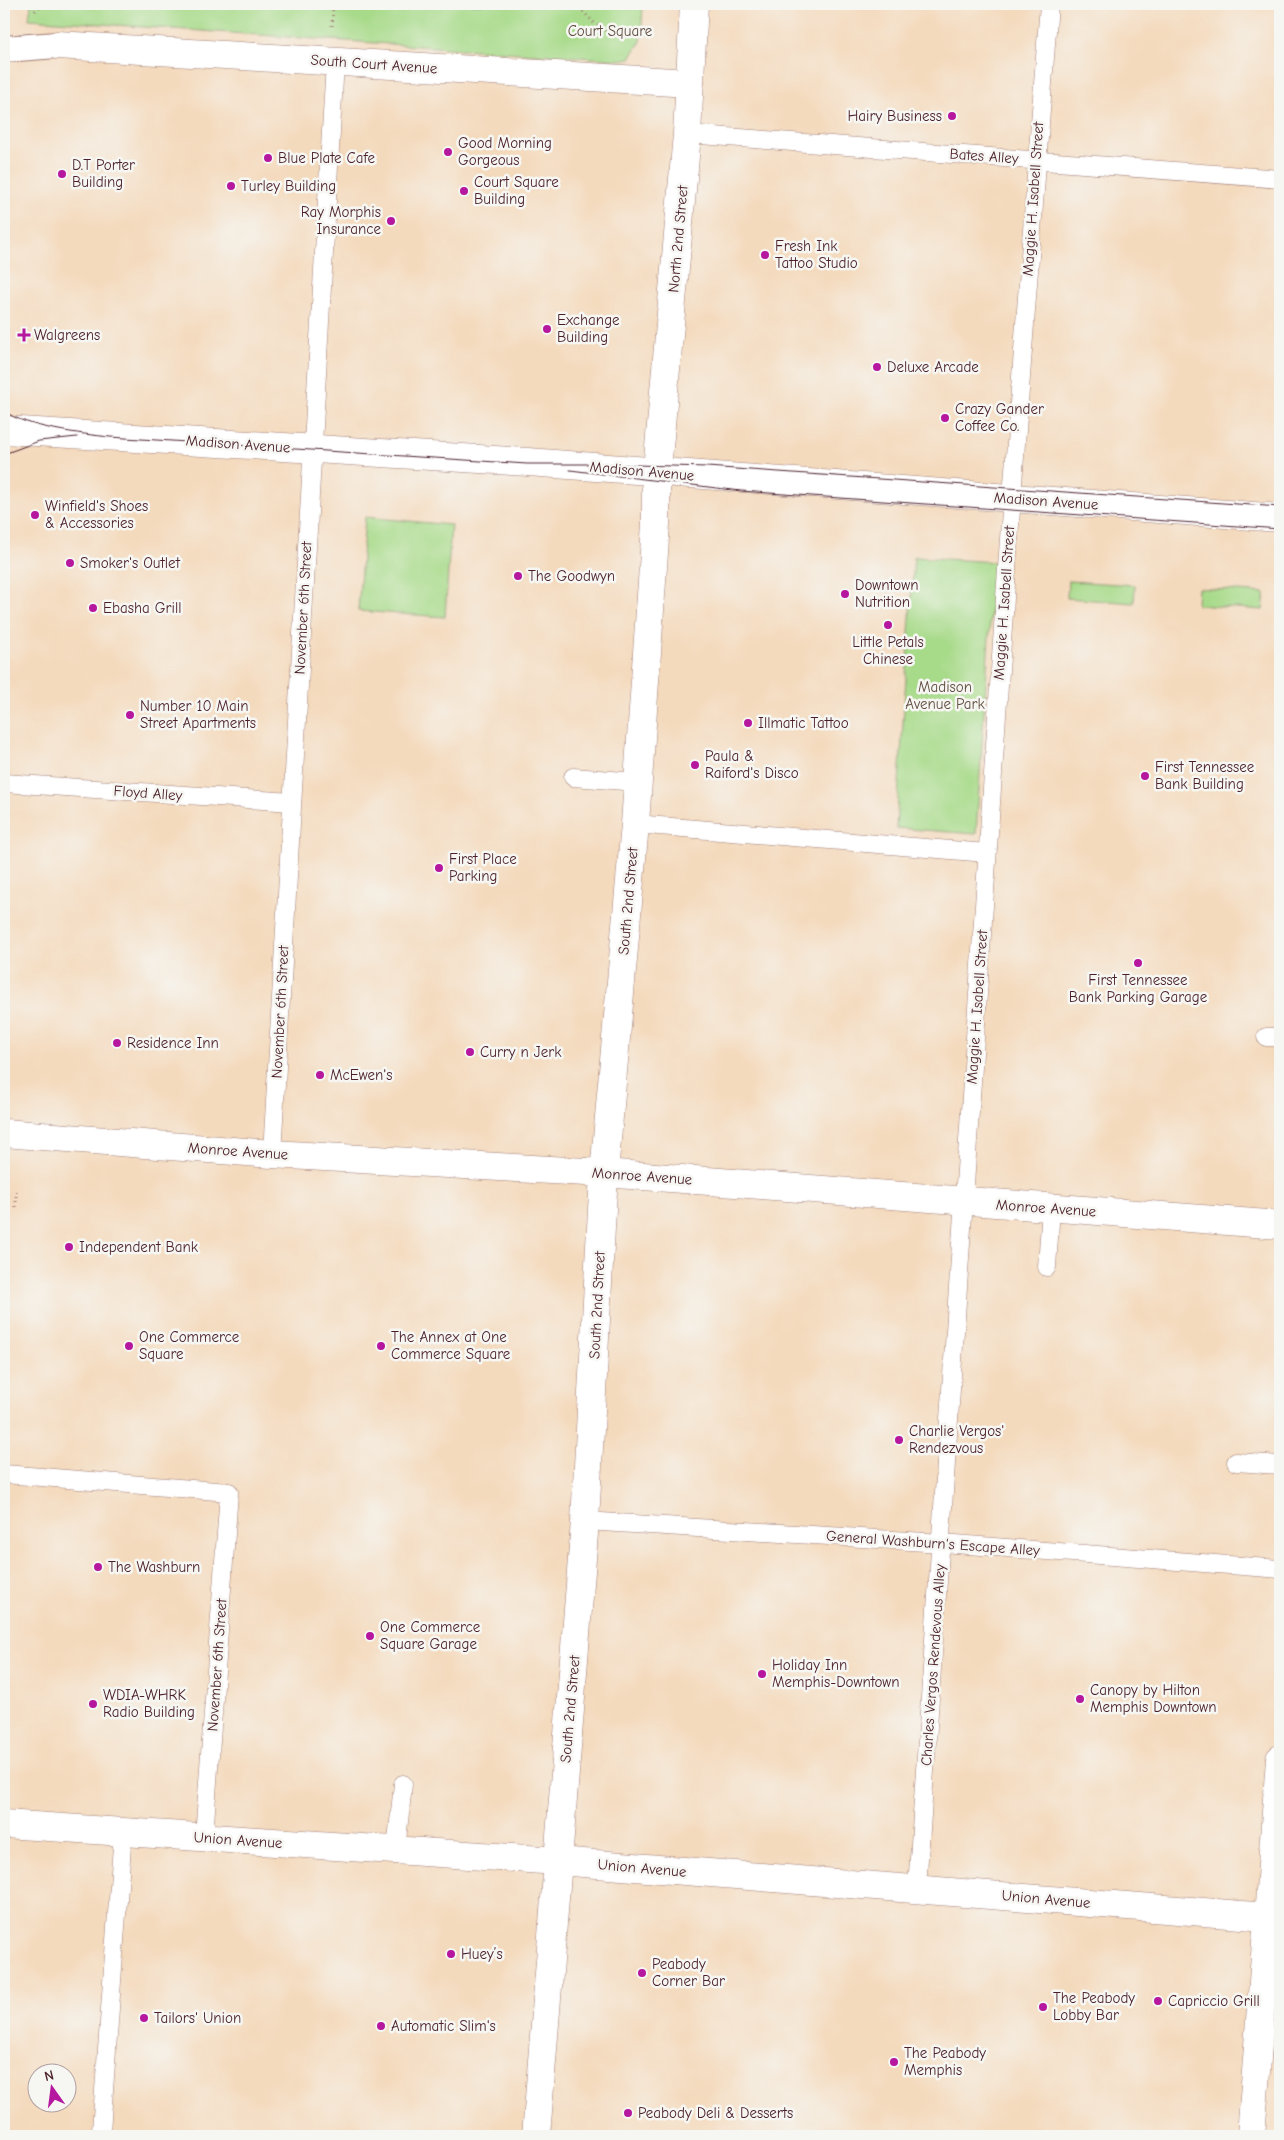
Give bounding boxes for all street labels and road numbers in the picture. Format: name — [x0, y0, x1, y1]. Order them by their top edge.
street label: South Court Avenue — [310, 51, 438, 77]
street label: Maggie H. Isabell Street — [1019, 120, 1047, 277]
street label: Bates Alley — [949, 145, 1019, 167]
street label: North 2nd Street — [664, 184, 692, 293]
street label: Madison Avenue — [185, 431, 291, 457]
street label: Madison Avenue — [589, 457, 695, 485]
street label: Madison Avenue — [993, 488, 1099, 514]
street label: Maggie H. Isabell Street — [990, 524, 1018, 681]
street label: November 6th Street — [291, 540, 316, 675]
street label: Floyd Alley — [113, 782, 183, 804]
street label: South 2nd Street — [614, 846, 642, 956]
street label: Maggie H. Isabell Street — [963, 928, 991, 1085]
street label: November 6th Street — [268, 944, 293, 1079]
street label: Monroe Avenue — [187, 1139, 289, 1164]
street label: Monroe Avenue — [591, 1164, 693, 1189]
street label: Monroe Avenue — [995, 1196, 1097, 1221]
street label: South 2nd Street — [585, 1250, 609, 1359]
street label: General Washburn's Escape Alley — [826, 1527, 1041, 1559]
street label: Charles Vergos Rendevous Alley — [917, 1563, 949, 1767]
street label: November 6th Street — [203, 1597, 231, 1732]
street label: South 2nd Street — [556, 1654, 584, 1764]
street label: Union Avenue — [193, 1828, 283, 1852]
street label: Union Avenue — [597, 1855, 688, 1881]
street label: Union Avenue — [1001, 1886, 1092, 1912]

